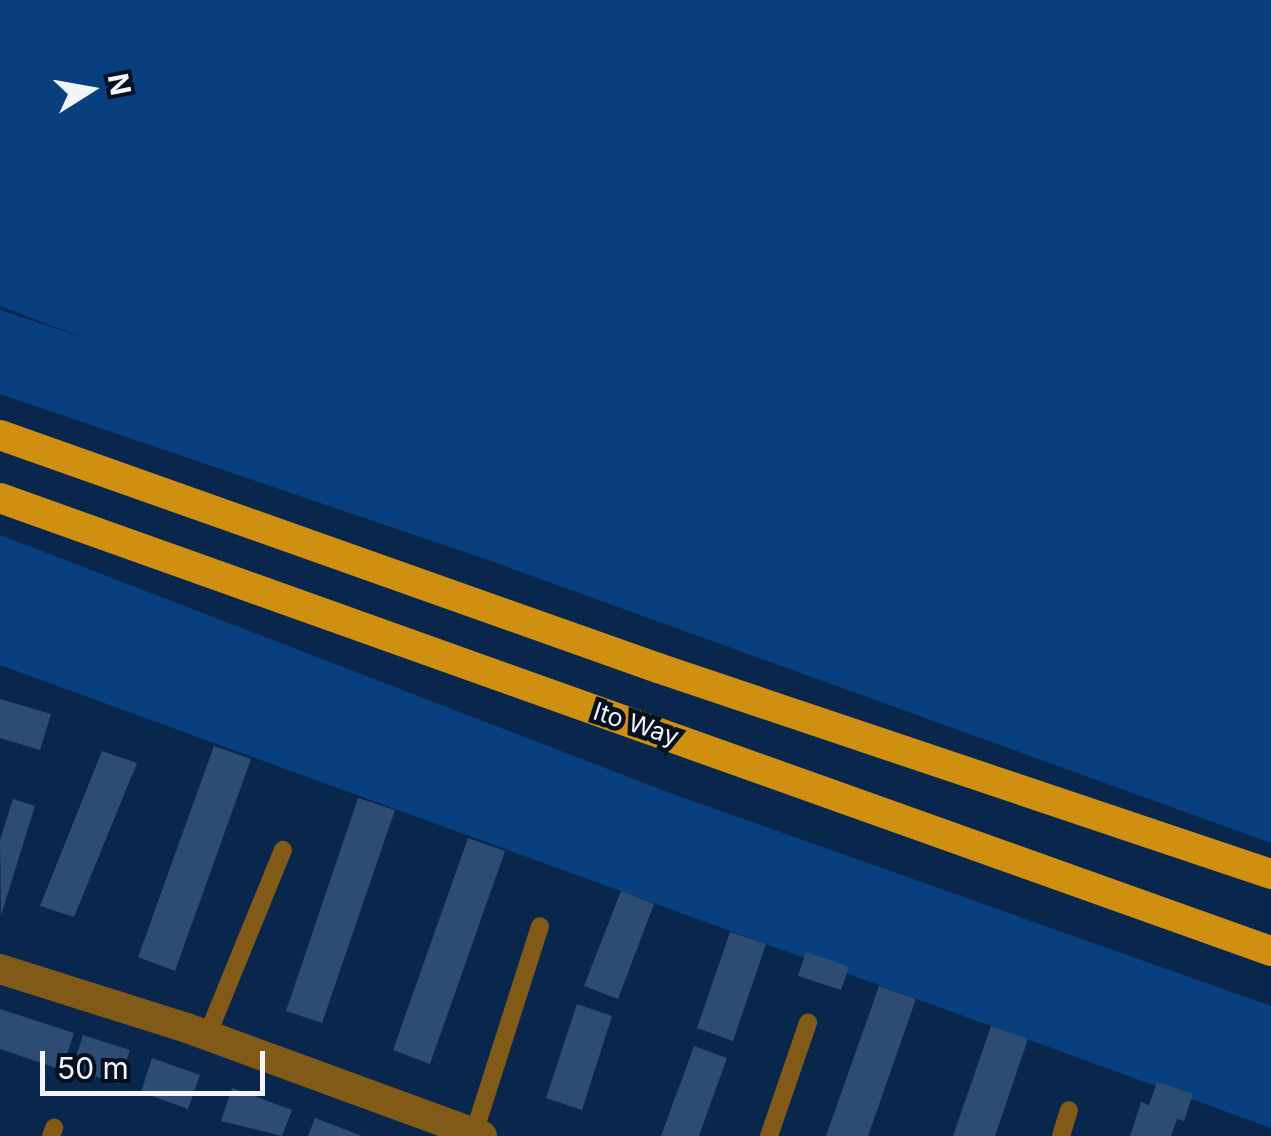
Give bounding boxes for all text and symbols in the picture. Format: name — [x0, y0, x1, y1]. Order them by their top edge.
north arrow — [40, 40, 140, 140]
text: N — [101, 71, 138, 98]
street label: Ito Way — [589, 696, 683, 752]
scale bar — [45, 1031, 270, 1093]
text: 50 m — [57, 1050, 129, 1086]

